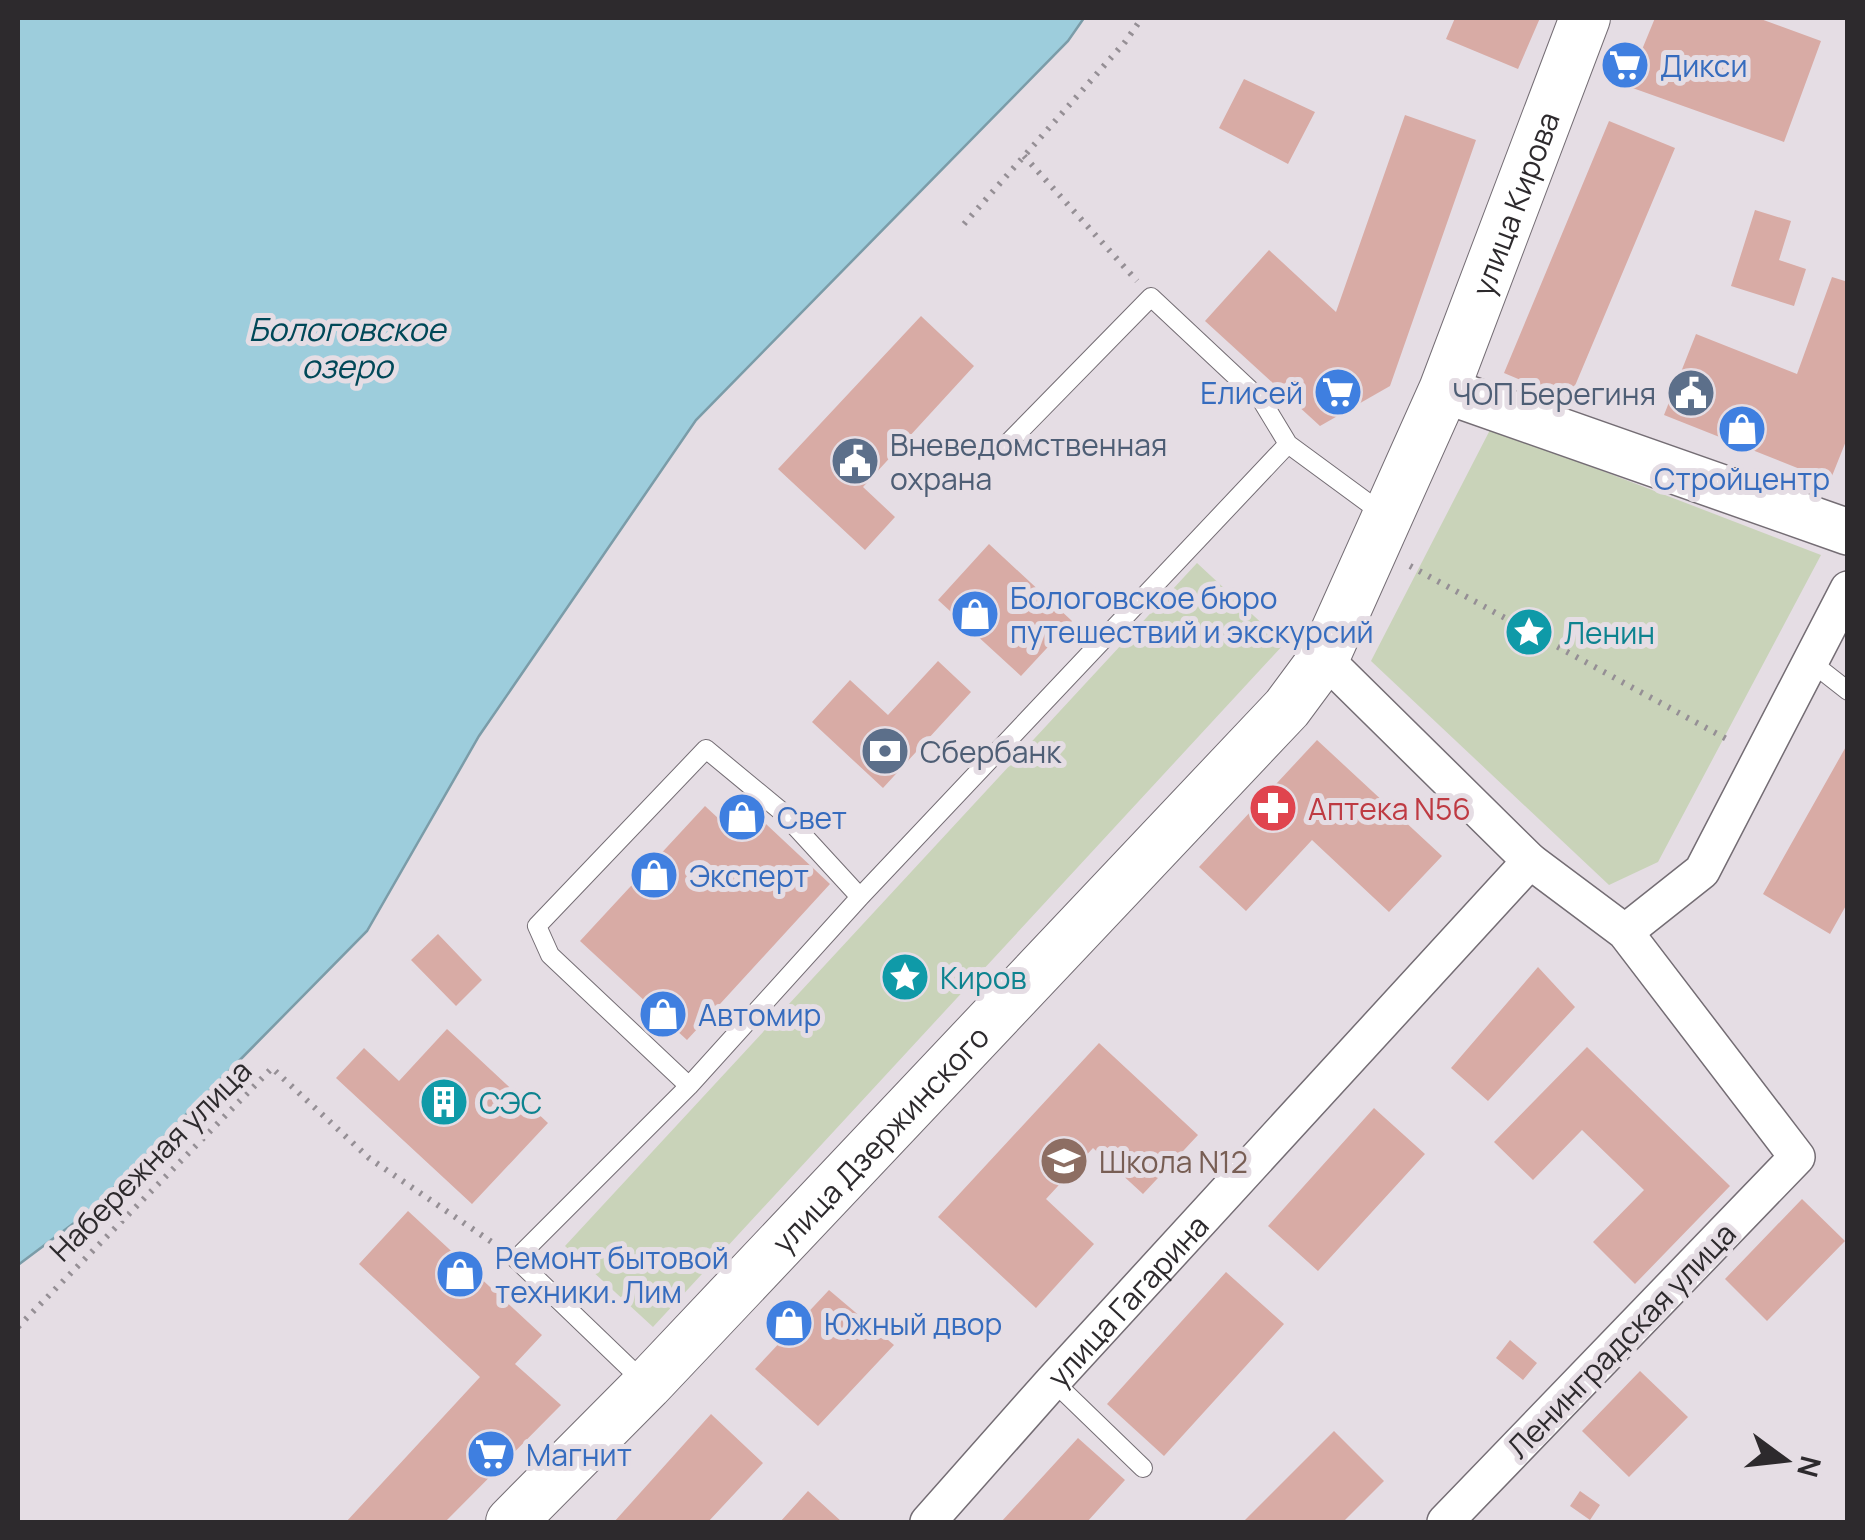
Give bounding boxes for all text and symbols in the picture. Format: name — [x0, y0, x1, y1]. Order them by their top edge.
supermarket icon: Дикси — [1599, 39, 1651, 91]
place label: Дикси — [1660, 45, 1747, 86]
street label: улица Кирова — [1461, 106, 1568, 301]
water label: Бологовское озеро — [248, 307, 448, 388]
supermarket icon: Елисей — [1312, 366, 1364, 418]
public building icon: ЧОП Берегиня — [1665, 367, 1717, 419]
place label: Елисей — [1200, 372, 1303, 413]
place label: ЧОП Берегиня — [1452, 373, 1656, 414]
shop icon: Стройцентр — [1716, 403, 1768, 455]
place label: Вневедомственная охрана — [890, 424, 1167, 499]
public building icon: Вневедомственная охрана — [829, 435, 881, 487]
place label: Стройцентр — [1654, 458, 1830, 499]
place label: Бологовское бюро путешествий и экскурсий — [1010, 577, 1374, 652]
shop icon: Бологовское бюро путешествий и экскурсий — [949, 588, 1001, 640]
place icon: Ленин — [1503, 606, 1555, 658]
place label: Ленин — [1564, 612, 1655, 653]
bank icon: Сбербанк — [859, 725, 911, 777]
place label: Сбербанк — [920, 731, 1062, 772]
pharmacy icon: Аптека N56 — [1247, 782, 1299, 834]
place label: Аптека N56 — [1308, 788, 1471, 829]
shop icon: Свет — [716, 791, 768, 843]
place label: Свет — [777, 797, 847, 838]
shop icon: Эксперт — [628, 849, 680, 901]
place label: Эксперт — [689, 855, 809, 896]
place icon: Киров — [879, 951, 931, 1003]
place label: Киров — [940, 957, 1026, 998]
shop icon: Автомир — [637, 988, 689, 1040]
place label: Автомир — [698, 994, 821, 1035]
street label: улица Дзержинского — [762, 1016, 997, 1261]
street label: Набережная улица — [40, 1050, 260, 1270]
building icon: СЭС — [418, 1076, 470, 1128]
place label: СЭС — [479, 1082, 542, 1123]
school or university icon: Школа N12 — [1038, 1135, 1090, 1187]
place label: Школа N12 — [1099, 1141, 1248, 1182]
street label: улица Гагарина — [1037, 1205, 1217, 1395]
street label: Ленинградская улица — [1498, 1213, 1744, 1467]
place label: Ремонт бытовой техники. Лим — [495, 1237, 729, 1312]
shop icon: Ремонт бытовой техники. Лим — [434, 1248, 486, 1300]
shop icon: Южный двор — [763, 1297, 815, 1349]
place label: Южный двор — [824, 1303, 1002, 1344]
north arrow — [1735, 1410, 1835, 1510]
supermarket icon: Магнит — [465, 1428, 517, 1480]
place label: Магнит — [526, 1434, 632, 1475]
text: N — [1789, 1452, 1831, 1481]

